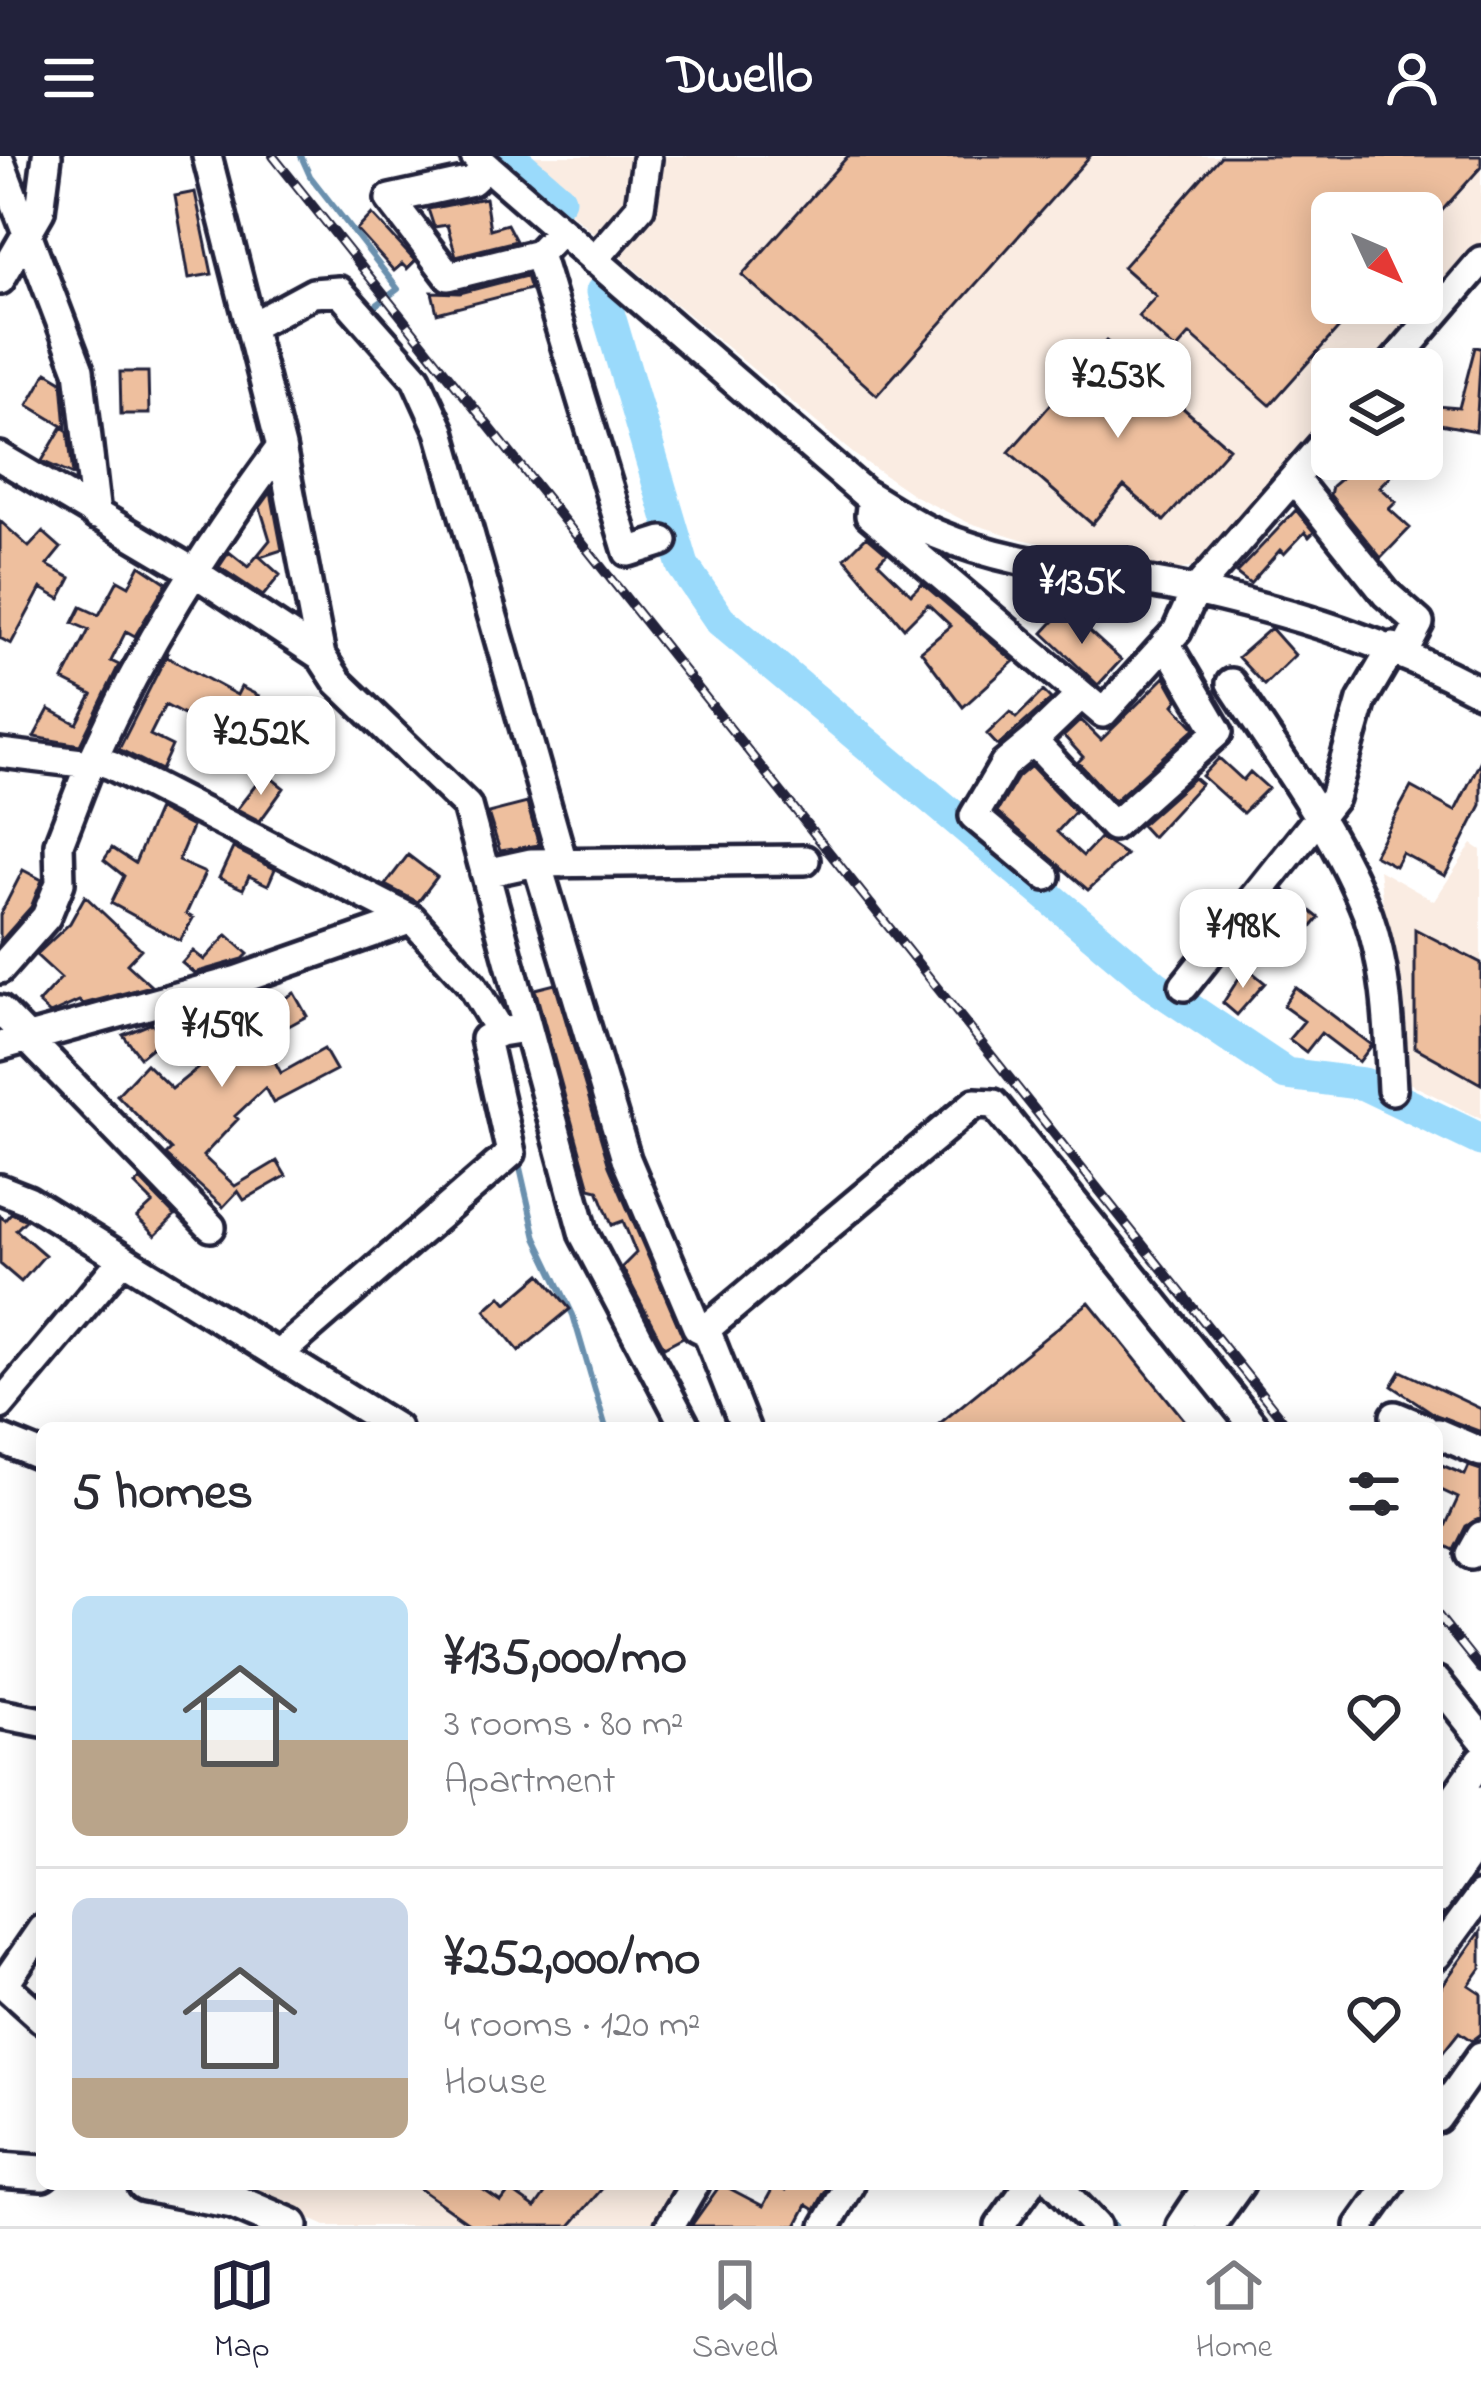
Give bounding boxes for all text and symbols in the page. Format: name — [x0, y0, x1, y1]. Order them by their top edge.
text: Dwello — [668, 39, 813, 117]
icon: menu — [36, 45, 102, 111]
icon: person — [1379, 45, 1445, 111]
north arrow — [1311, 192, 1443, 324]
map controls — [1311, 192, 1443, 480]
pin: ¥253K — [1034, 339, 1202, 441]
button: layers — [1311, 348, 1443, 480]
text: ¥253K — [1072, 349, 1164, 406]
pin: ¥135K — [998, 545, 1166, 647]
text: ¥135K — [1040, 555, 1124, 612]
pin: ¥252K — [177, 696, 345, 798]
text: ¥252K — [213, 706, 309, 763]
pin: ¥198K — [1159, 889, 1327, 991]
text: ¥198K — [1207, 899, 1279, 956]
pin: ¥159K — [138, 988, 306, 1090]
text: ¥159K — [182, 998, 262, 1055]
text: 5 homes — [72, 1457, 253, 1532]
icon: filters — [1341, 1461, 1407, 1527]
text: ¥135,000/mo — [444, 1622, 687, 1697]
icon: home — [168, 1644, 312, 1788]
icon: heart — [1341, 1683, 1407, 1749]
text: 3 rooms · 80 m² — [444, 1697, 684, 1754]
text: Apartment — [444, 1754, 616, 1811]
text: ¥252,000/mo — [444, 1923, 701, 1998]
icon: home — [168, 1946, 312, 2090]
icon: heart — [1341, 1985, 1407, 2051]
text: 4 rooms · 120 m² — [444, 1998, 701, 2055]
text: House — [444, 2055, 546, 2112]
tab: Map — [209, 2252, 275, 2372]
tab: Saved — [692, 2252, 778, 2372]
tab: Home — [1196, 2252, 1272, 2372]

